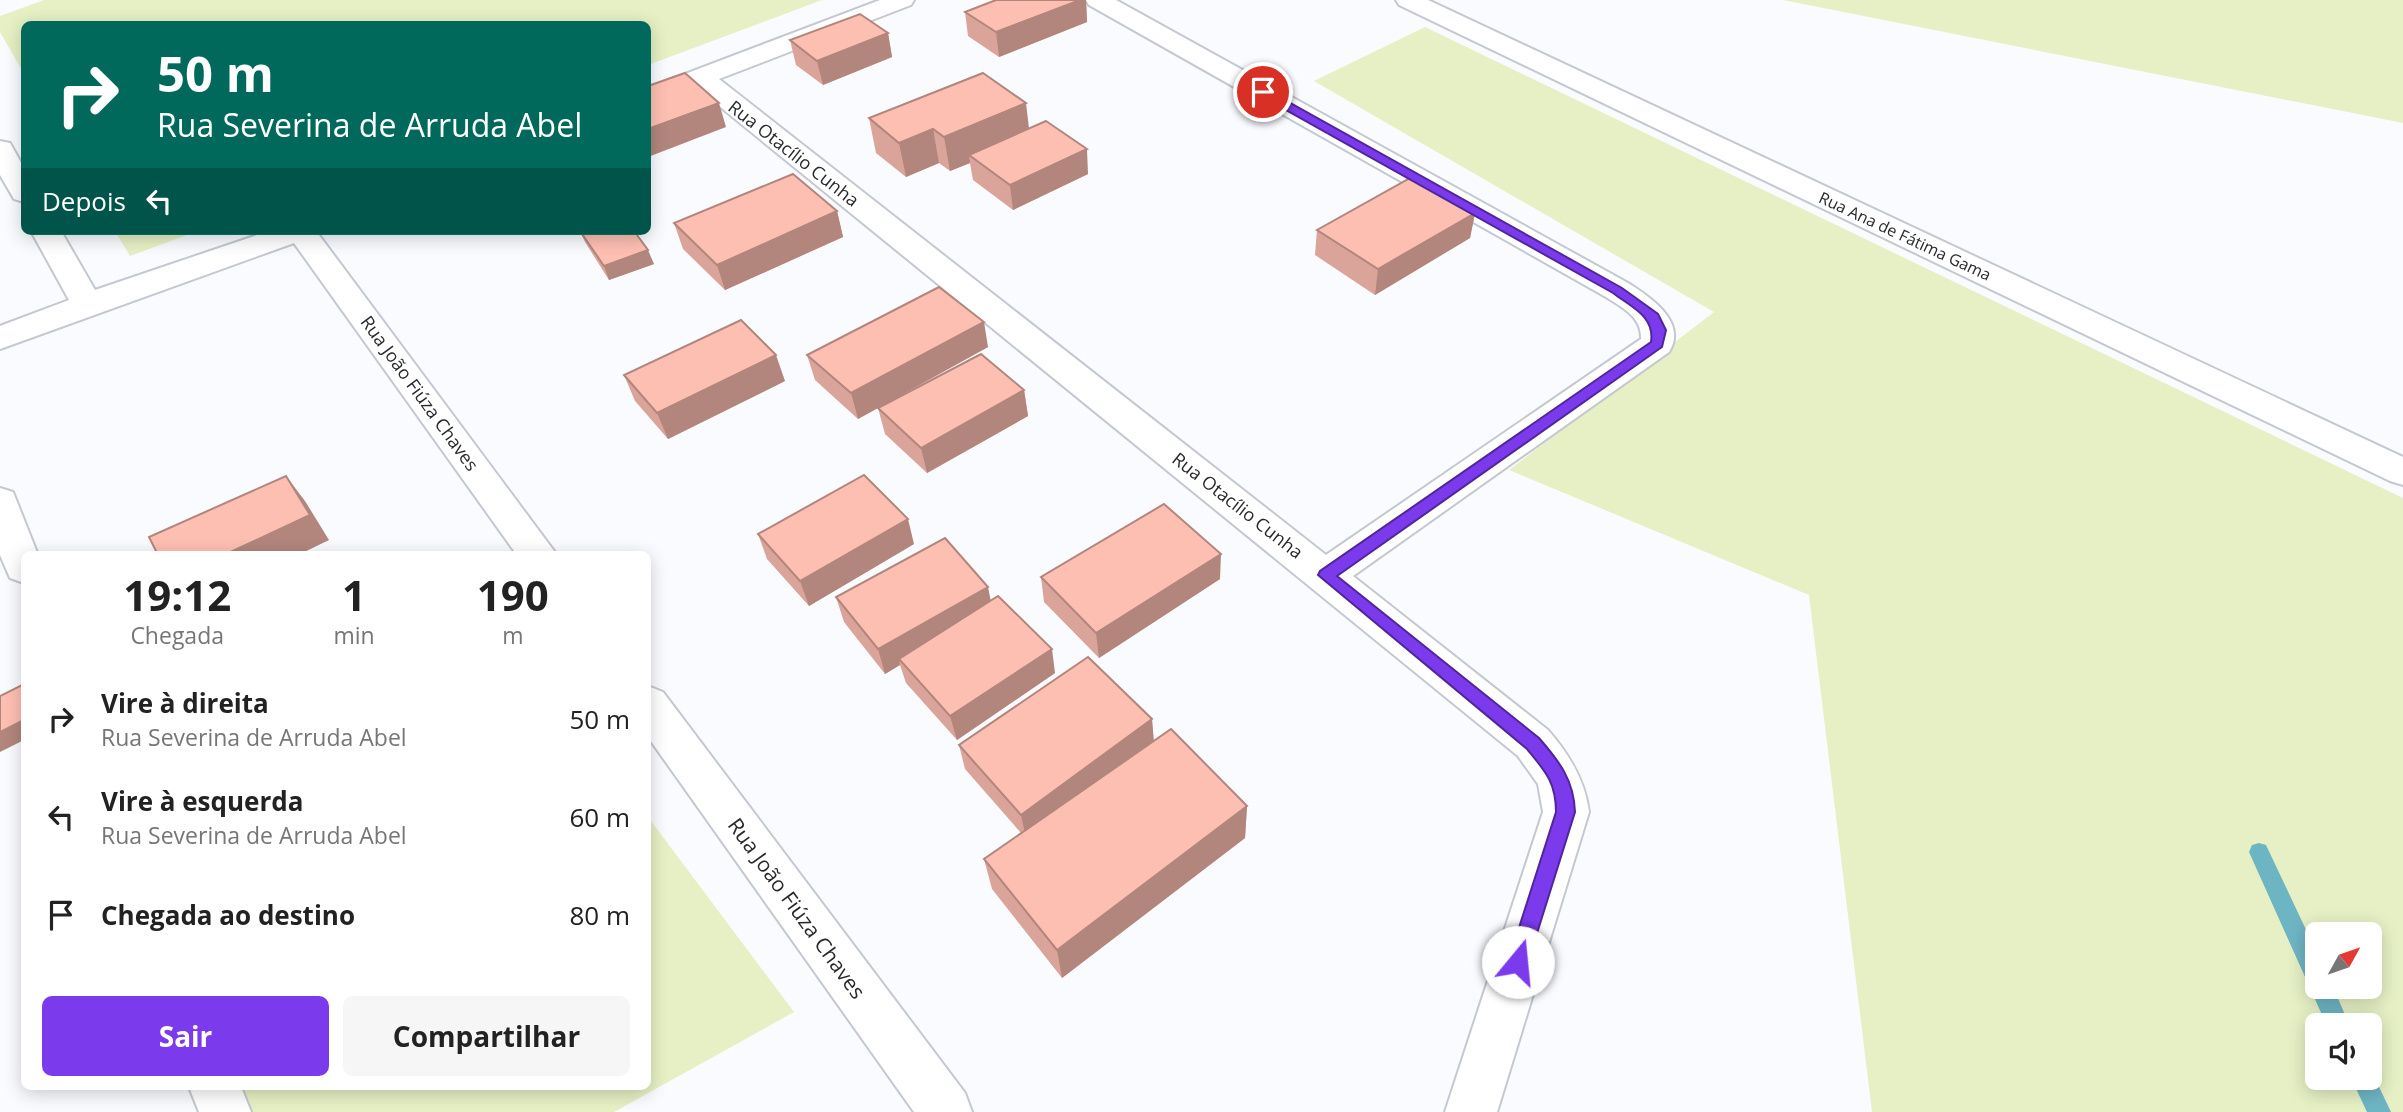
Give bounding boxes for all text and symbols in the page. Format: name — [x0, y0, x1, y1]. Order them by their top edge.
text: 50 m — [157, 40, 274, 106]
icon: right — [42, 49, 133, 140]
pin — [1233, 62, 1293, 122]
icon: arrive — [1244, 73, 1282, 111]
street label: Rua Otacílio Cunha — [724, 94, 864, 212]
text: Rua Severina de Arruda Abel — [157, 103, 582, 146]
icon: left — [140, 182, 178, 220]
text: Depois — [42, 183, 126, 219]
street label: Rua Ana de Fátima Gama — [1815, 186, 1995, 286]
street label: Rua João Fiúza Chaves — [356, 311, 484, 475]
street label: Rua Otacílio Cunha — [1168, 446, 1308, 564]
text: 19:12 — [123, 566, 231, 623]
text: 1 — [342, 566, 366, 623]
text: 190 — [477, 566, 549, 623]
text: Chegada — [130, 619, 224, 651]
text: min — [333, 619, 375, 651]
text: m — [502, 619, 523, 651]
text: Vire à direita — [101, 685, 269, 721]
icon: right — [42, 700, 80, 738]
text: 50 m — [569, 701, 630, 737]
text: Rua Severina de Arruda Abel — [101, 721, 407, 753]
text: Vire à esquerda — [101, 783, 303, 819]
icon: left — [42, 798, 80, 836]
text: 60 m — [569, 799, 630, 835]
street label: Rua João Fiúza Chaves — [722, 812, 872, 1004]
text: Rua Severina de Arruda Abel — [101, 819, 407, 851]
icon: arrive — [42, 896, 80, 934]
text: Chegada ao destino — [101, 897, 355, 933]
text: 80 m — [569, 897, 630, 933]
north arrow — [2305, 922, 2382, 999]
map controls — [2305, 922, 2382, 1090]
position arrow — [1481, 925, 1555, 999]
button: Sair — [42, 996, 329, 1076]
button: Compartilhar — [343, 996, 630, 1076]
button: sound — [2305, 1013, 2382, 1090]

